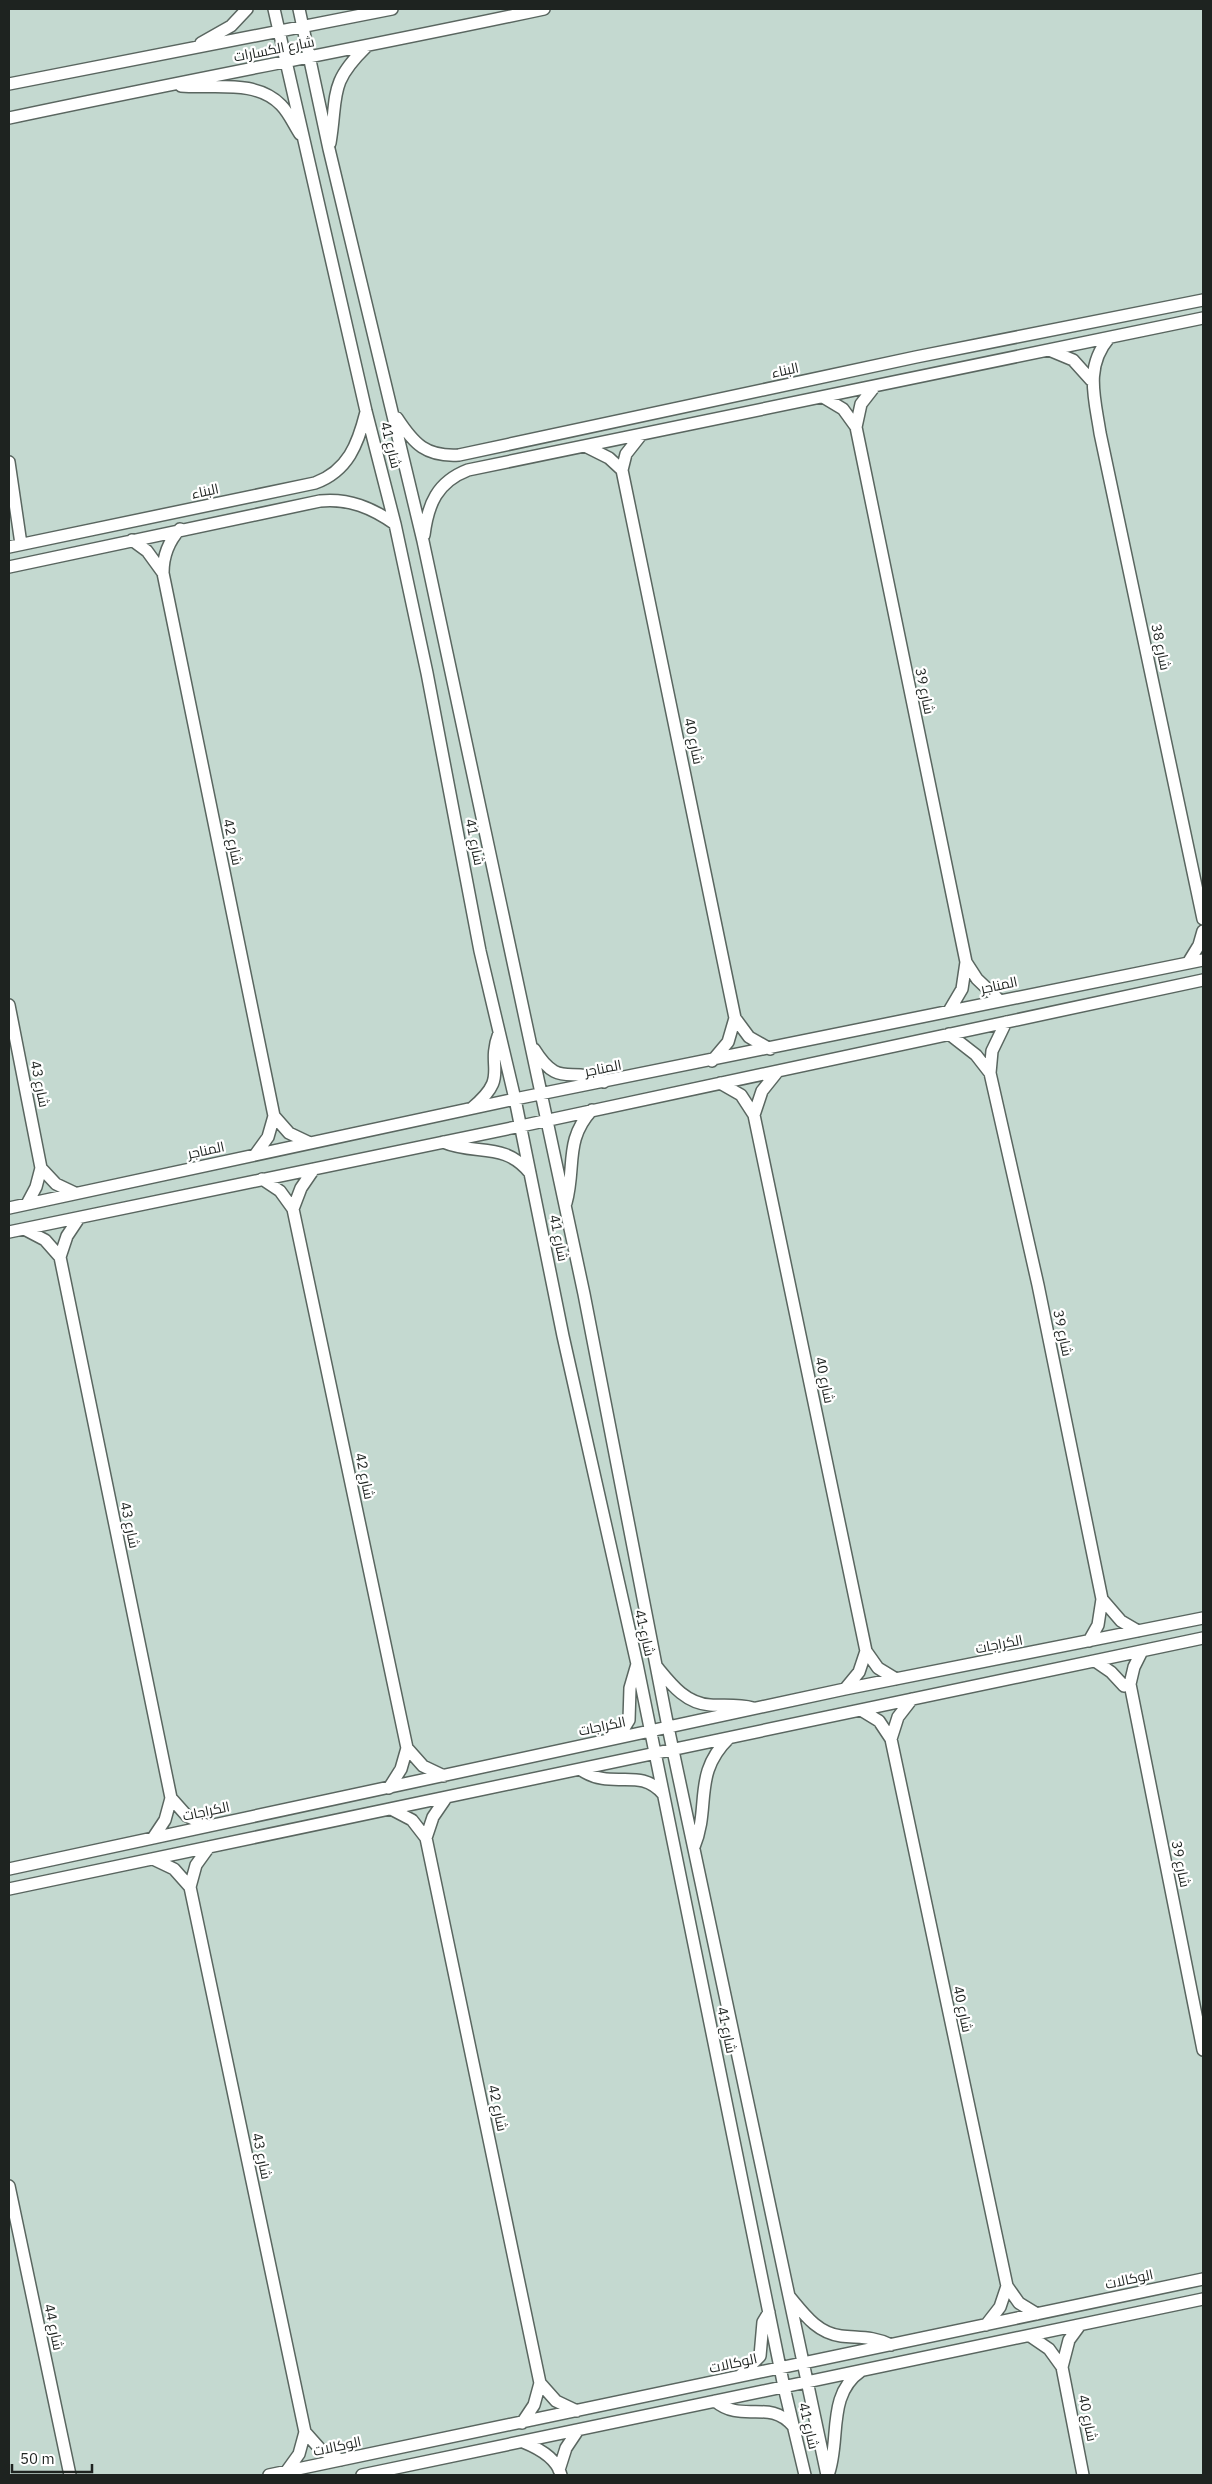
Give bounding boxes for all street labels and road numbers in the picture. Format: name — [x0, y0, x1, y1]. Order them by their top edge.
street label: شارع الكسارات — [232, 32, 316, 66]
street label: البناء — [770, 358, 800, 382]
street label: شارع 41 — [377, 420, 405, 470]
street label: البناء — [190, 479, 220, 503]
street label: شارع 38 — [1147, 622, 1175, 672]
street label: شارع 39 — [911, 666, 939, 716]
street label: شارع 40 — [680, 716, 708, 766]
street label: شارع 42 — [219, 817, 247, 867]
street label: شارع 41 — [462, 817, 488, 867]
street label: المناجر — [978, 972, 1019, 998]
street label: المناجر — [582, 1056, 623, 1081]
street label: شارع 43 — [27, 1059, 53, 1109]
street label: المناجر — [185, 1137, 226, 1163]
street label: شارع 41 — [546, 1213, 572, 1263]
street label: شارع 39 — [1049, 1308, 1077, 1358]
street label: شارع 40 — [811, 1355, 839, 1405]
street label: شارع 42 — [351, 1451, 379, 1501]
street label: شارع 43 — [116, 1500, 144, 1550]
street label: شارع 41 — [631, 1608, 659, 1658]
street label: الكراجات — [974, 1631, 1024, 1657]
street label: الكراجات — [577, 1712, 627, 1740]
street label: الكراجات — [181, 1797, 231, 1825]
street label: شارع 39 — [1168, 1839, 1194, 1889]
street label: شارع 40 — [949, 1984, 977, 2034]
street label: شارع 41 — [713, 2005, 741, 2055]
street label: شارع 42 — [484, 2083, 512, 2133]
street label: شارع 43 — [248, 2131, 276, 2181]
street label: الوكالات — [1103, 2265, 1155, 2293]
street label: شارع 44 — [40, 2302, 68, 2352]
street label: الوكالات — [707, 2349, 759, 2377]
street label: شارع 40 — [1075, 2393, 1101, 2443]
street label: شارع 41 — [795, 2401, 823, 2451]
street label: الوكالات — [311, 2432, 363, 2460]

